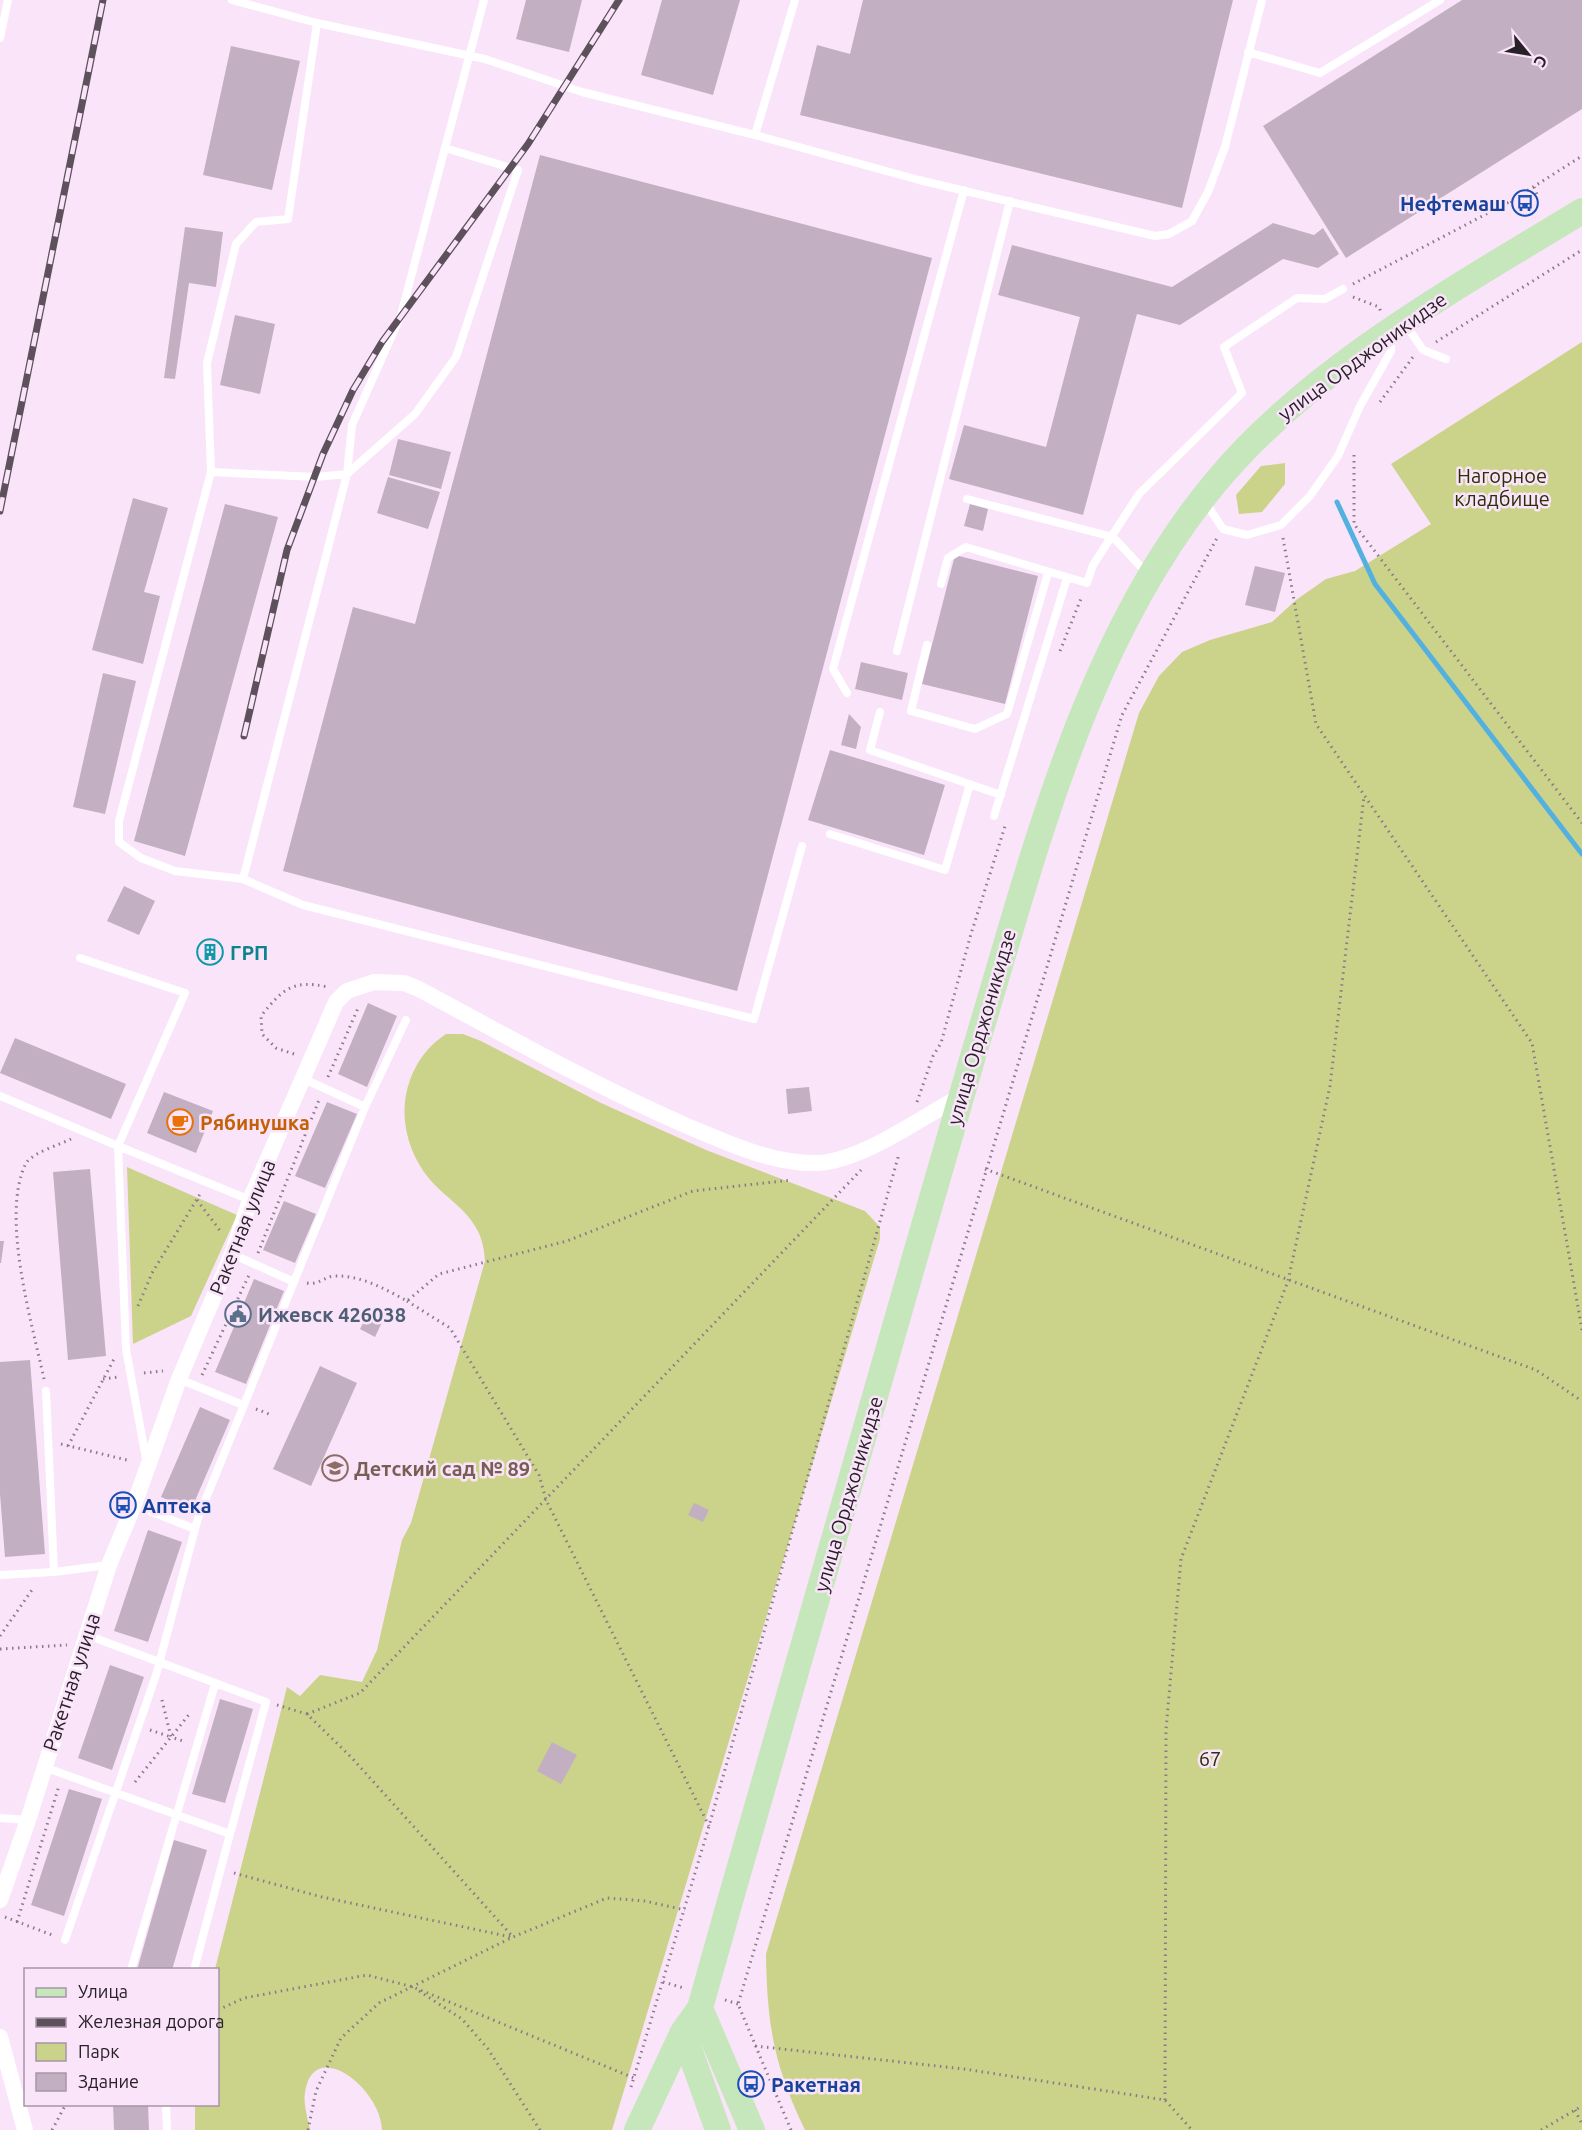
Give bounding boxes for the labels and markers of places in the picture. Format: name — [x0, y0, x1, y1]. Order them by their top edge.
bus stop icon: Нефтемаш — [1510, 188, 1540, 218]
place label: Нефтемаш — [1400, 192, 1506, 215]
building icon: ГРП — [195, 937, 225, 967]
place label: ГРП — [230, 941, 268, 964]
cafe icon: Рябинушка — [165, 1107, 195, 1137]
place label: Рябинушка — [200, 1111, 310, 1134]
public building icon: Ижевск 426038 — [223, 1299, 253, 1329]
place label: Ижевск 426038 — [258, 1303, 406, 1326]
school or university icon: Детский сад № 89 — [320, 1453, 350, 1483]
place label: Детский сад № 89 — [354, 1457, 530, 1480]
bus stop icon: Аптека — [108, 1490, 138, 1520]
place label: Аптека — [142, 1494, 212, 1517]
bus stop icon: Ракетная — [736, 2069, 766, 2099]
place label: Ракетная — [771, 2073, 861, 2096]

